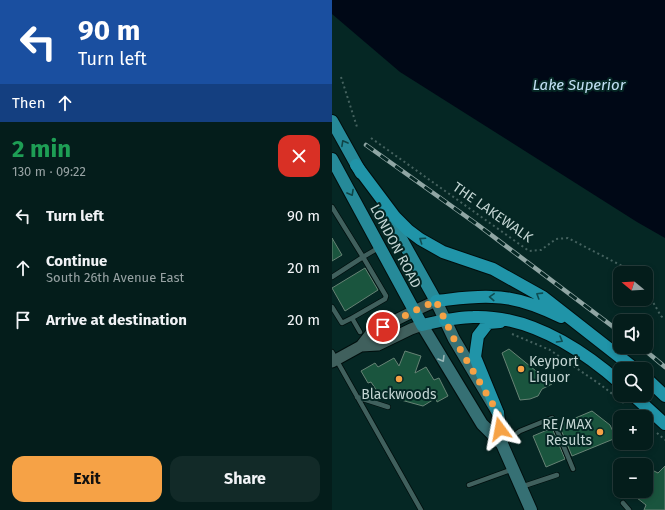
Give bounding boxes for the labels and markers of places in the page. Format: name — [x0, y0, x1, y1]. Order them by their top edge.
pin — [366, 310, 400, 344]
place label: Keyport Liquor — [529, 353, 579, 386]
marker: Keyport Liquor — [516, 364, 526, 374]
marker: Blackwoods — [394, 374, 404, 384]
place label: Blackwoods — [361, 386, 437, 403]
place label: RE/MAX Results — [542, 416, 592, 449]
marker: RE/MAX Results — [595, 427, 605, 437]

